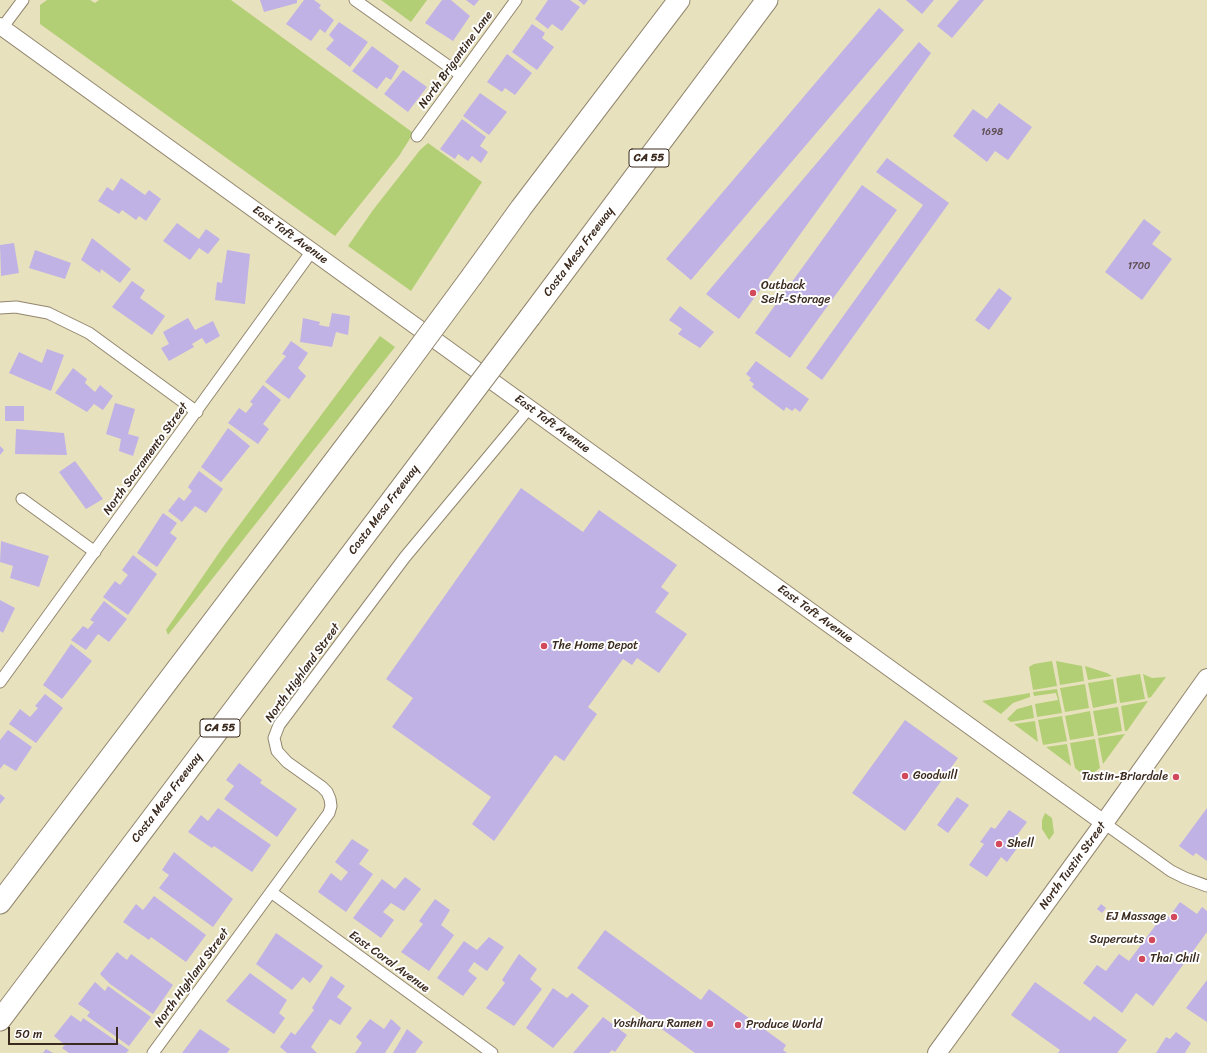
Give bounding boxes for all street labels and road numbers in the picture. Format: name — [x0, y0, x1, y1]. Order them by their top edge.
street label: North Brigantine Lane — [416, 8, 496, 112]
road number: CA 55 — [629, 149, 669, 167]
street label: East Taft Avenue — [249, 203, 331, 267]
street label: Costa Mesa Freeway — [541, 204, 617, 300]
street label: East Taft Avenue — [511, 392, 593, 456]
street label: North Sacramento Street — [100, 400, 192, 518]
street label: Costa Mesa Freeway — [346, 462, 422, 558]
street label: East Taft Avenue — [774, 582, 856, 646]
street label: North Highland Street — [262, 621, 344, 725]
road number: CA 55 — [200, 719, 240, 737]
street label: Costa Mesa Freeway — [129, 750, 205, 846]
street label: North Tustin Street — [1036, 819, 1110, 913]
street label: North Highland Street — [151, 926, 233, 1030]
street label: East Coral Avenue — [346, 928, 432, 996]

